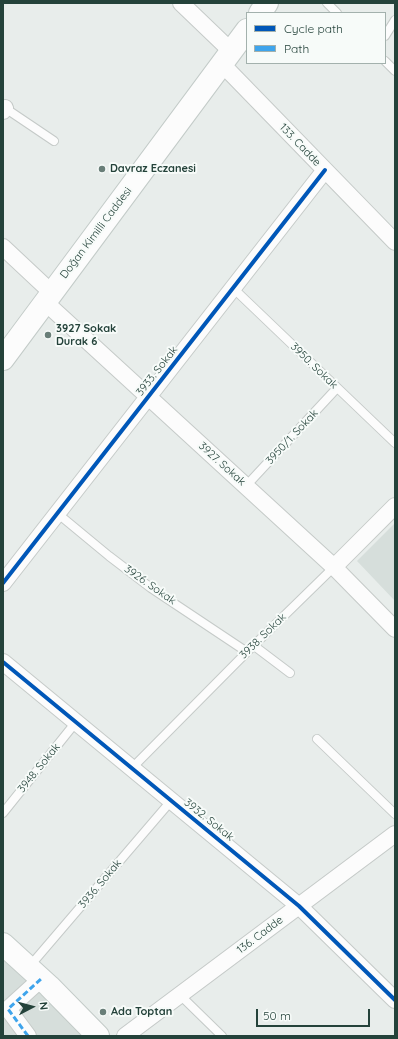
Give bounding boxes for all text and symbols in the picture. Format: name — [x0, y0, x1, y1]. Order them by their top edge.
legend — [246, 12, 386, 64]
text: Cycle path — [284, 21, 343, 36]
text: Path — [284, 41, 309, 56]
street label: 133. Cadde — [277, 121, 323, 169]
place label: Davraz Eczanesi — [110, 162, 196, 176]
marker: Davraz Eczanesi — [97, 164, 107, 174]
street label: Doğan Kimilli Caddesi — [57, 185, 135, 281]
place label: 3927 Sokak Durak 6 — [56, 322, 116, 348]
marker: 3927 Sokak Durak 6 — [43, 330, 53, 340]
street label: 3950. Sokak — [288, 340, 340, 392]
street label: 3933. Sokak — [133, 343, 181, 399]
street label: 3950/1. Sokak — [263, 407, 321, 467]
street label: 3927. Sokak — [196, 439, 248, 489]
street label: 3926. Sokak — [122, 562, 178, 608]
street label: 3938. Sokak — [237, 610, 289, 662]
street label: 3948. Sokak — [15, 741, 63, 795]
street label: 3932. Sokak — [182, 796, 236, 844]
street label: 3936. Sokak — [76, 857, 124, 911]
street label: 136. Cadde — [234, 913, 286, 957]
north arrow — [12, 987, 52, 1027]
text: N — [37, 1001, 51, 1011]
scale bar — [258, 1001, 372, 1027]
place label: Ada Toptan — [111, 1005, 172, 1019]
marker: Ada Toptan — [98, 1007, 108, 1017]
text: 50 m — [263, 1008, 291, 1023]

